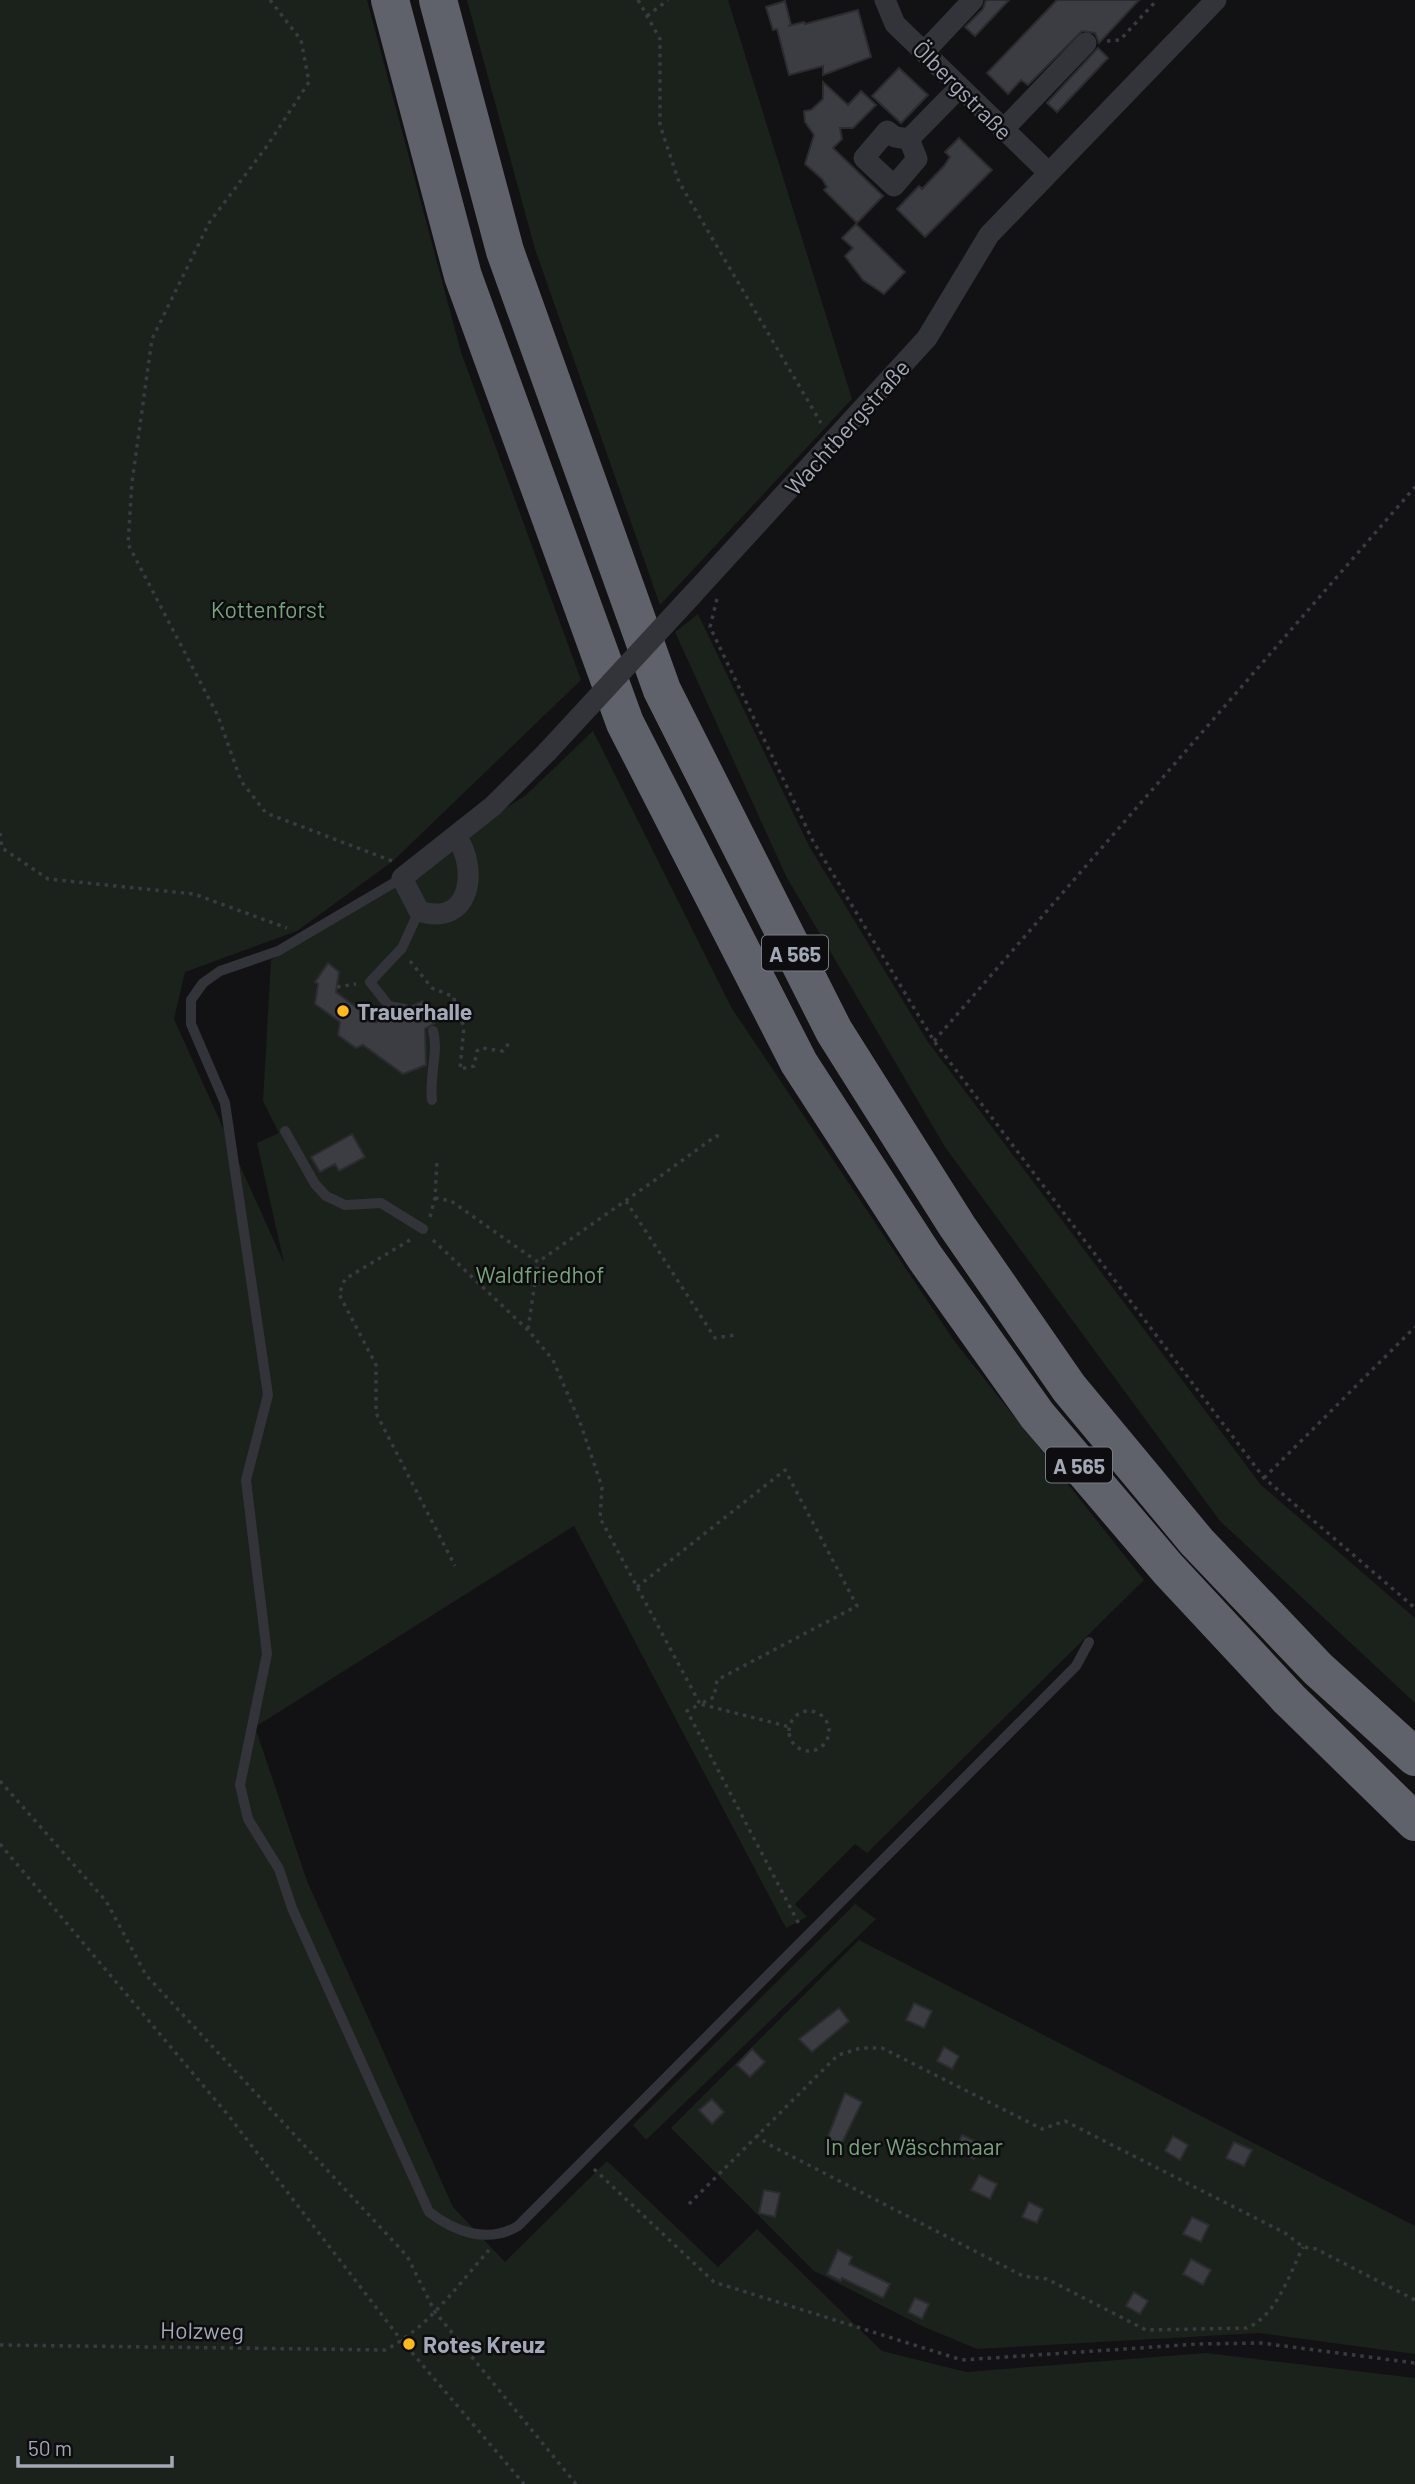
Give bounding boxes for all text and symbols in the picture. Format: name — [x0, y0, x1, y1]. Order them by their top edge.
street label: Ölbergstraße — [907, 34, 1019, 146]
street label: Wachtbergstraße — [779, 353, 915, 501]
park label: Kottenforst — [211, 595, 325, 623]
road number: A 565 — [762, 936, 828, 970]
place label: Trauerhalle — [357, 997, 472, 1025]
marker: Trauerhalle — [335, 1003, 351, 1019]
park label: Waldfriedhof — [476, 1260, 604, 1288]
road number: A 565 — [1046, 1448, 1112, 1482]
park label: In der Wäschmaar — [825, 2132, 1004, 2160]
street label: Holzweg — [160, 2315, 244, 2345]
place label: Rotes Kreuz — [423, 2330, 545, 2358]
marker: Rotes Kreuz — [401, 2336, 417, 2352]
scale bar — [18, 2424, 172, 2468]
text: 50 m — [28, 2435, 72, 2460]

